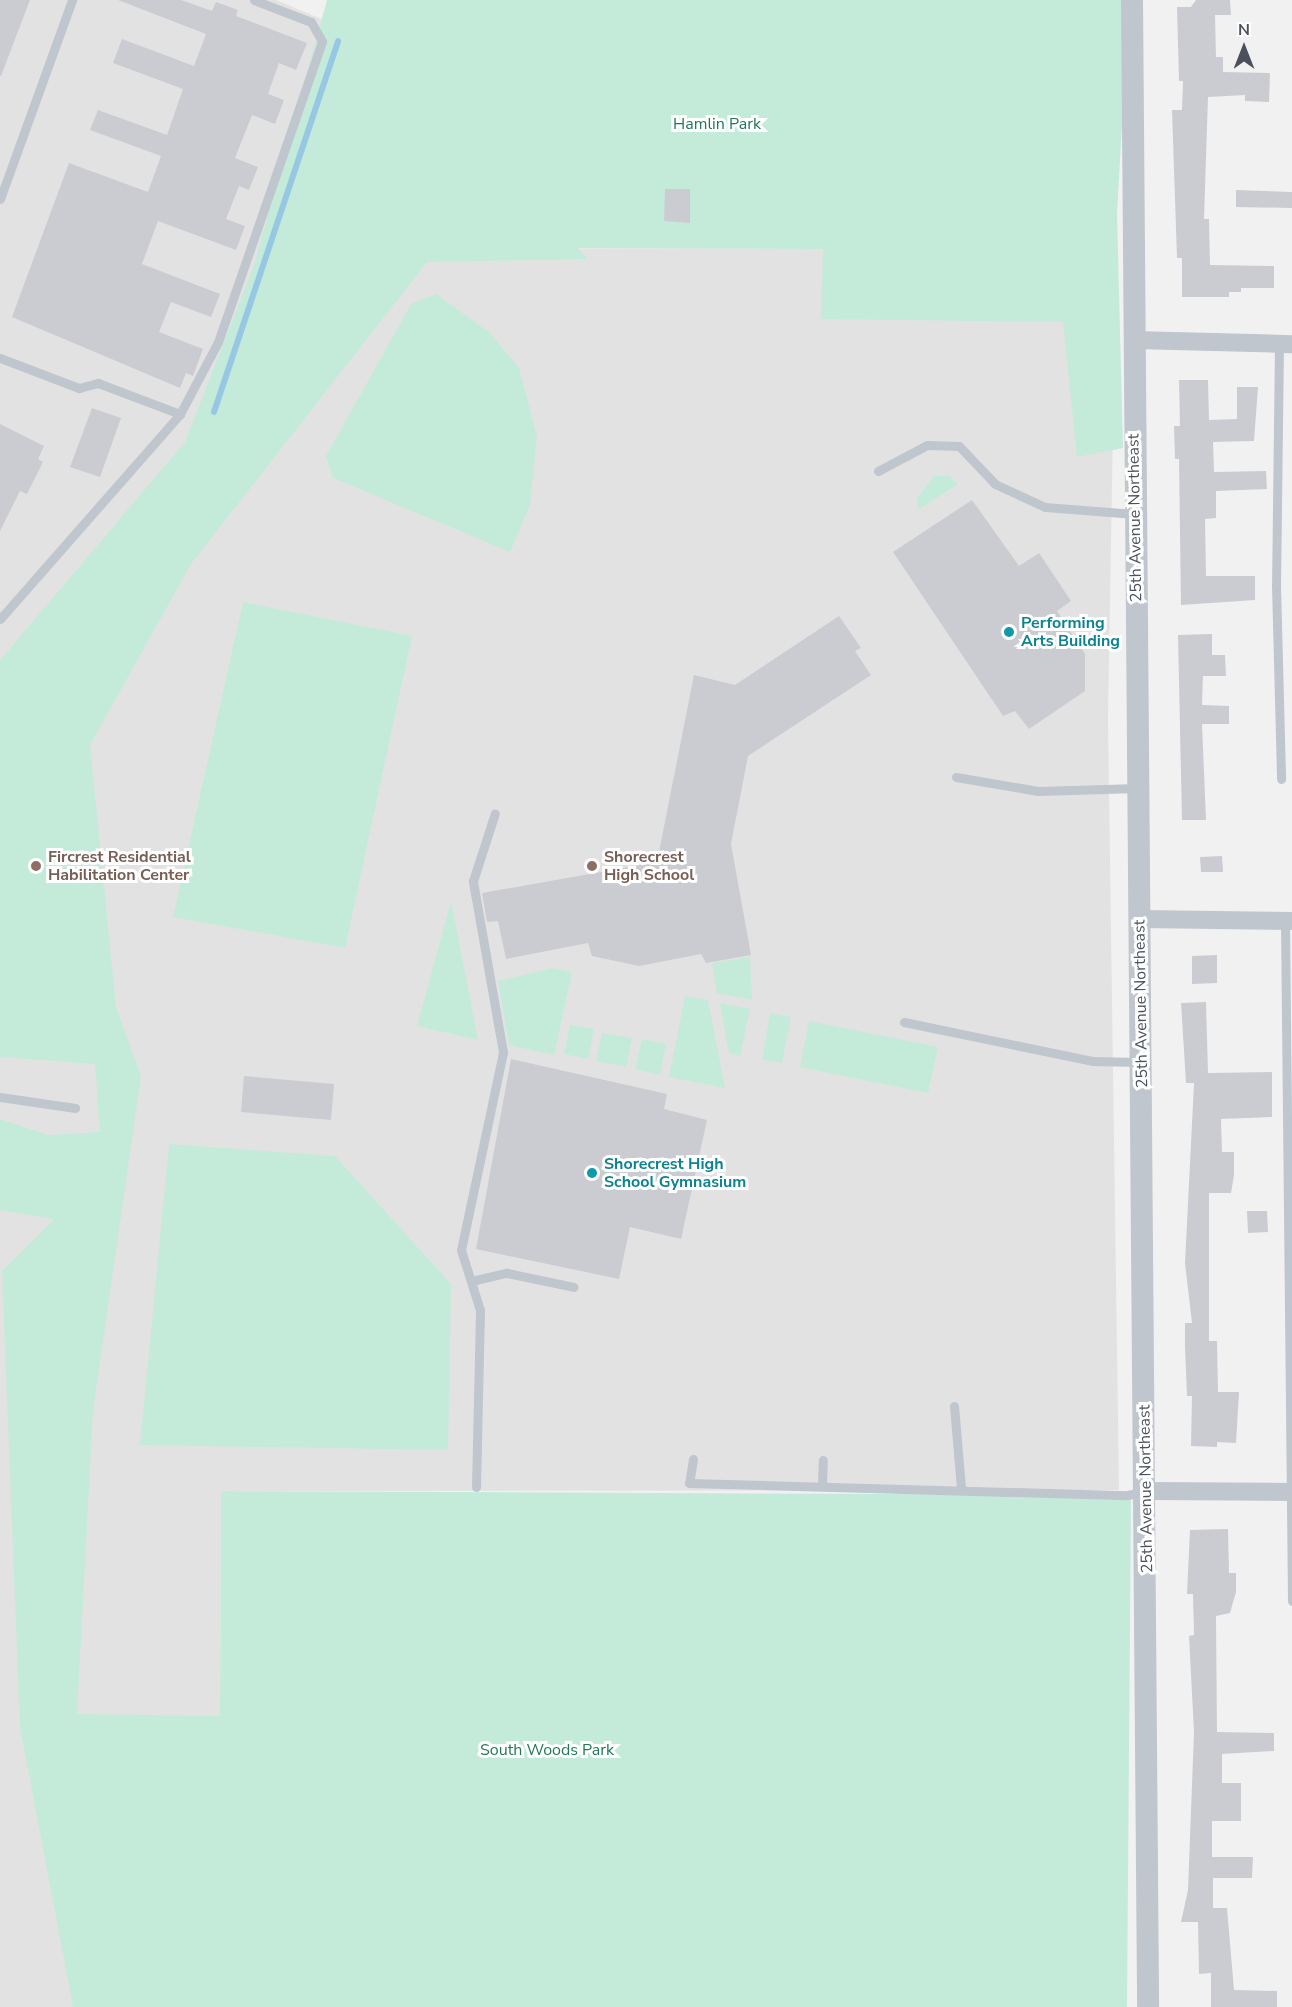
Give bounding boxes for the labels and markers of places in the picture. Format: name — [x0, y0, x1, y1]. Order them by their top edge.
place label: Performing Arts Building — [1021, 613, 1120, 651]
marker: Performing Arts Building — [1002, 625, 1016, 639]
place label: Fircrest Residential Habilitation Center — [48, 847, 191, 885]
place label: Shorecrest High School — [604, 847, 694, 885]
marker: Fircrest Residential Habilitation Center — [29, 859, 43, 873]
marker: Shorecrest High School — [585, 859, 599, 873]
place label: Shorecrest High School Gymnasium — [604, 1154, 746, 1192]
marker: Shorecrest High School Gymnasium — [585, 1166, 599, 1180]

